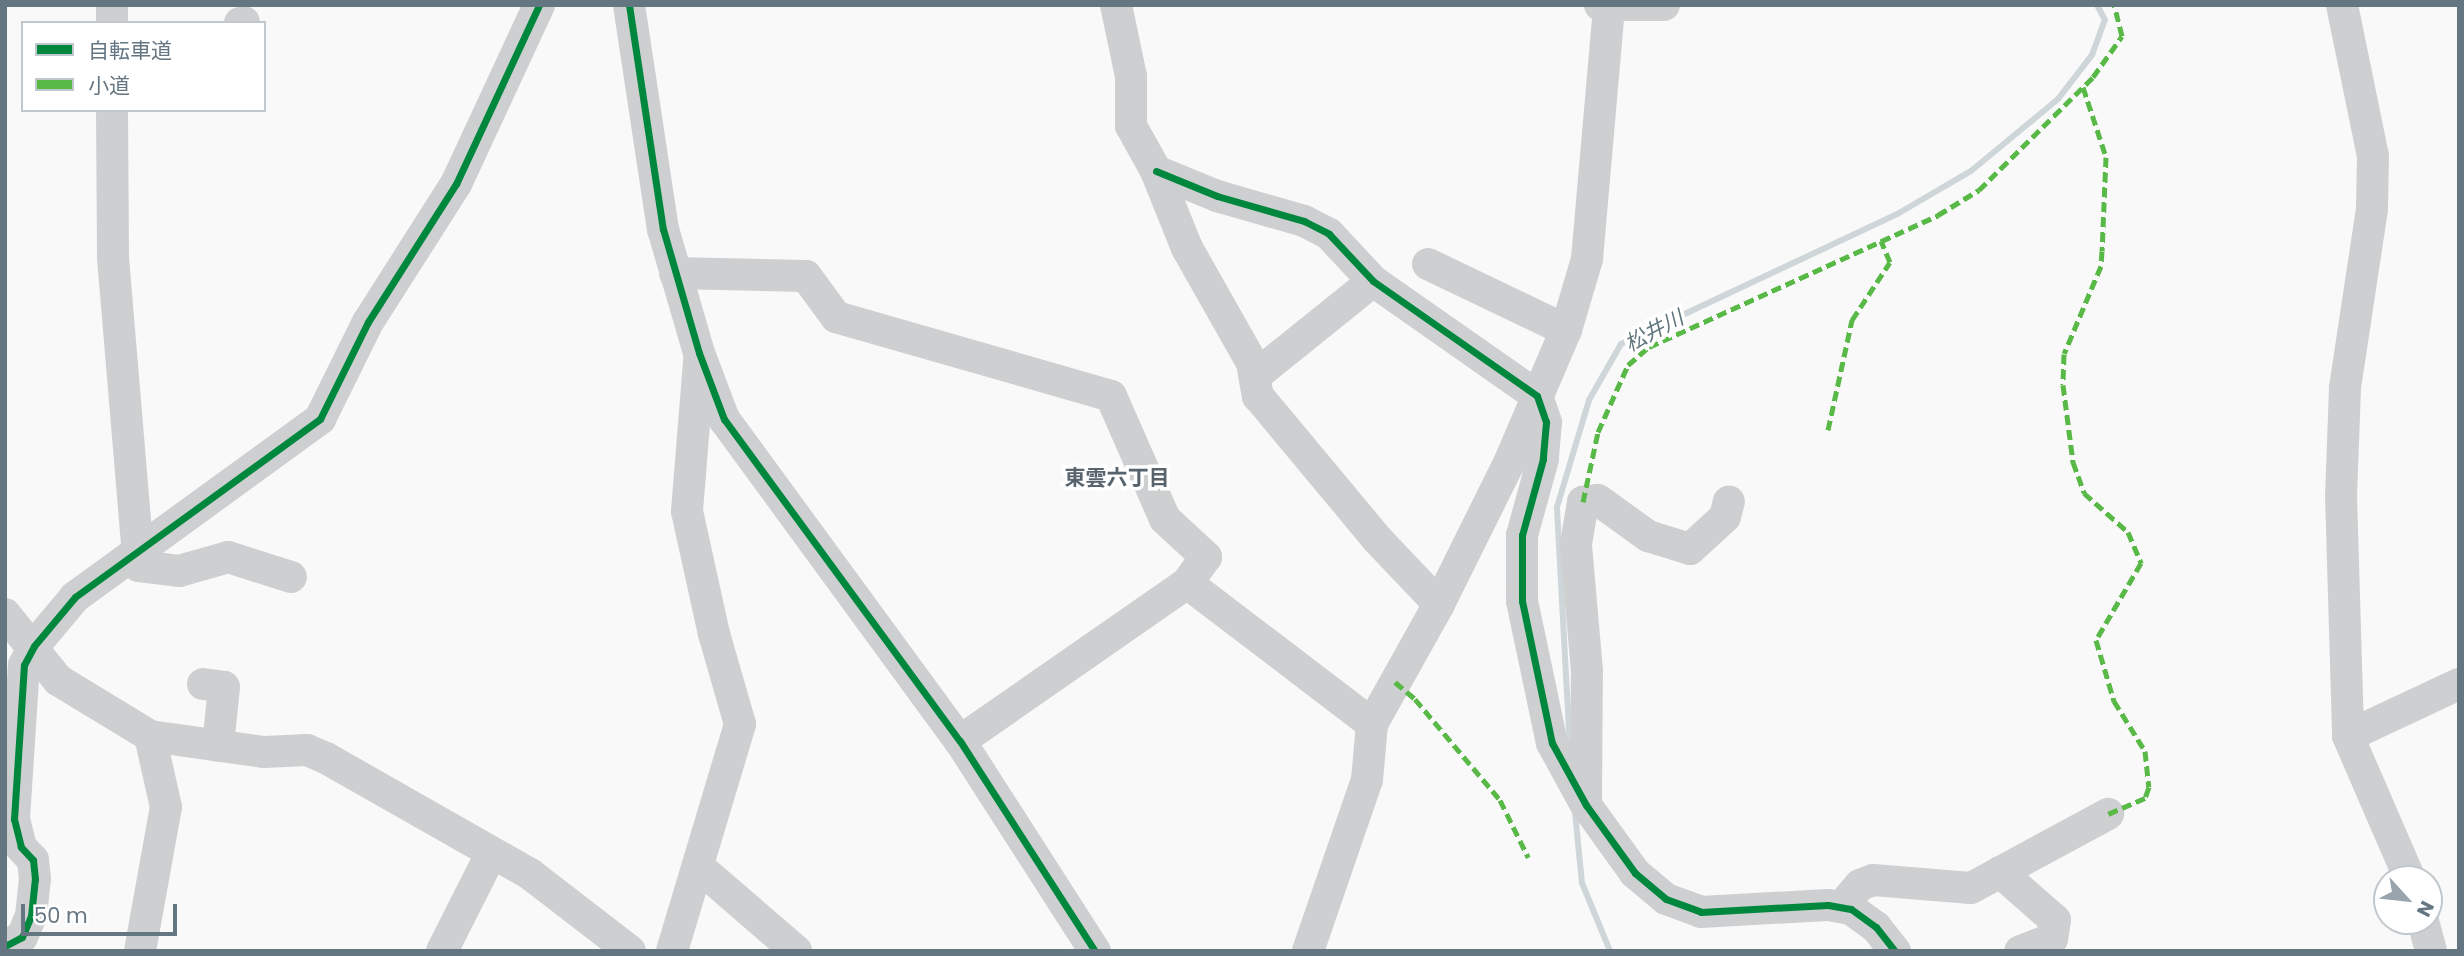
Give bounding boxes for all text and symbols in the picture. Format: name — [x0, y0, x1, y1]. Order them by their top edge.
legend — [21, 21, 266, 112]
text: 自転車道 — [88, 36, 172, 65]
text: 小道 — [88, 71, 130, 100]
water label: 松井川 — [1620, 305, 1688, 357]
district label: 東雲六丁目 — [1065, 465, 1169, 491]
north arrow — [2373, 865, 2443, 935]
scale bar — [24, 890, 180, 934]
text: N — [2410, 896, 2441, 921]
text: 50 m — [34, 901, 88, 930]

